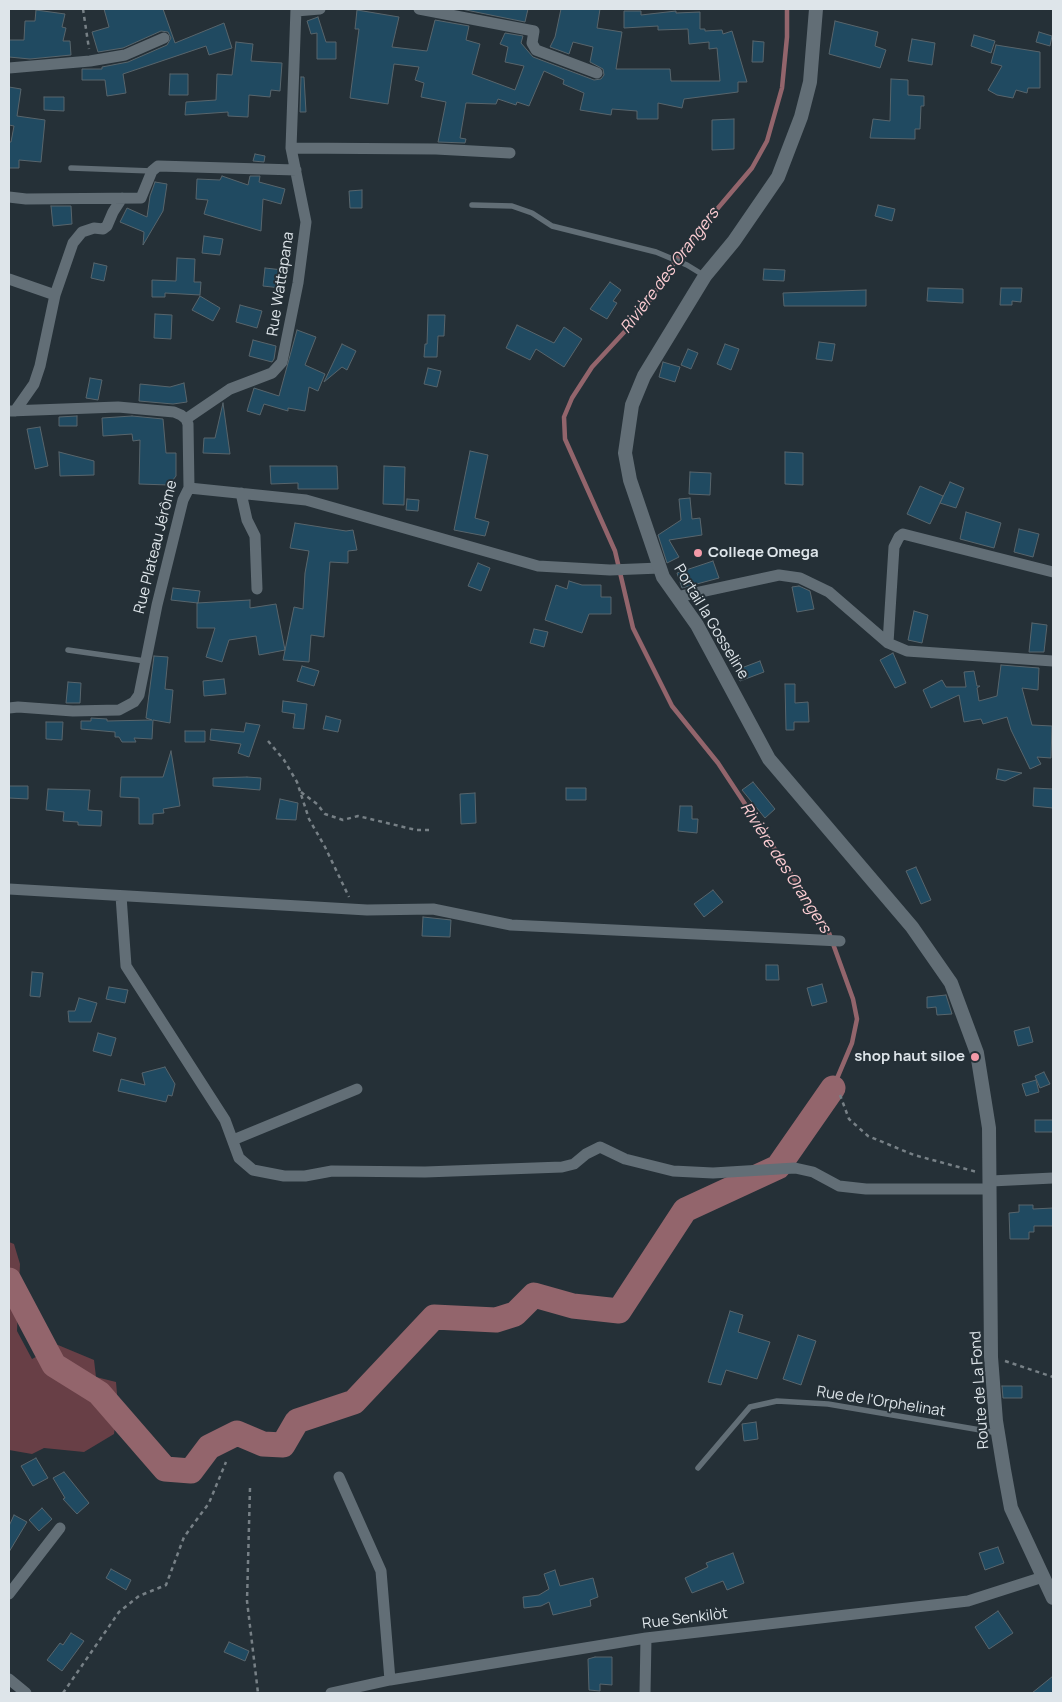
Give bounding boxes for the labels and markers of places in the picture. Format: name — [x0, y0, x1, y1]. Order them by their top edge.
place label: Colleqe Omega — [708, 544, 819, 562]
marker: Colleqe Omega — [692, 547, 704, 559]
place label: shop haut siloe — [854, 1048, 965, 1066]
marker: shop haut siloe — [969, 1051, 981, 1063]

